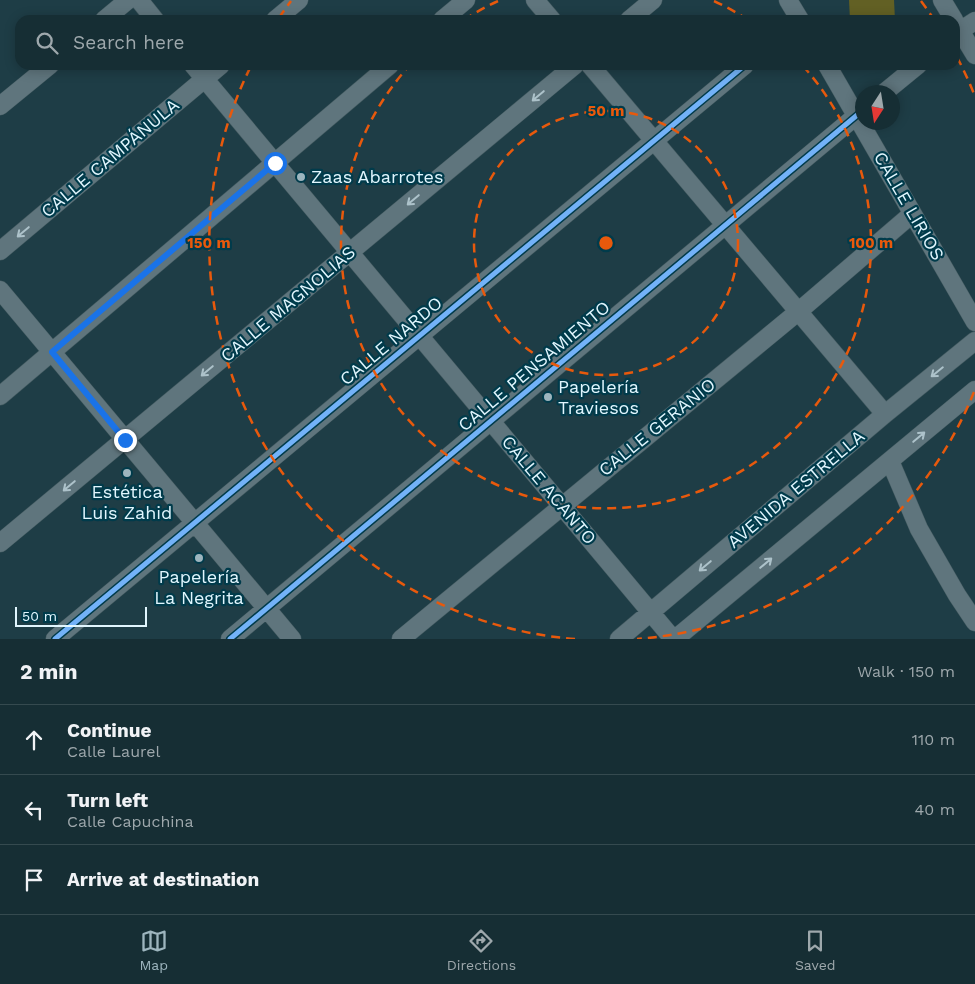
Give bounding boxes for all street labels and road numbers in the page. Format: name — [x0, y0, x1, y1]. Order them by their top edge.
street label: CALLE CAMPÁNULA — [36, 94, 183, 221]
street label: CALLE LIRIOS — [870, 148, 949, 264]
street label: CALLE MAGNOLIAS — [216, 241, 359, 366]
street label: CALLE NARDO — [335, 292, 446, 389]
street label: CALLE PENSAMIENTO — [454, 296, 614, 435]
street label: CALLE GERANIO — [594, 373, 719, 480]
street label: AVENIDA ESTRELLA — [723, 425, 869, 552]
street label: CALLE ACANTO — [498, 431, 601, 548]

